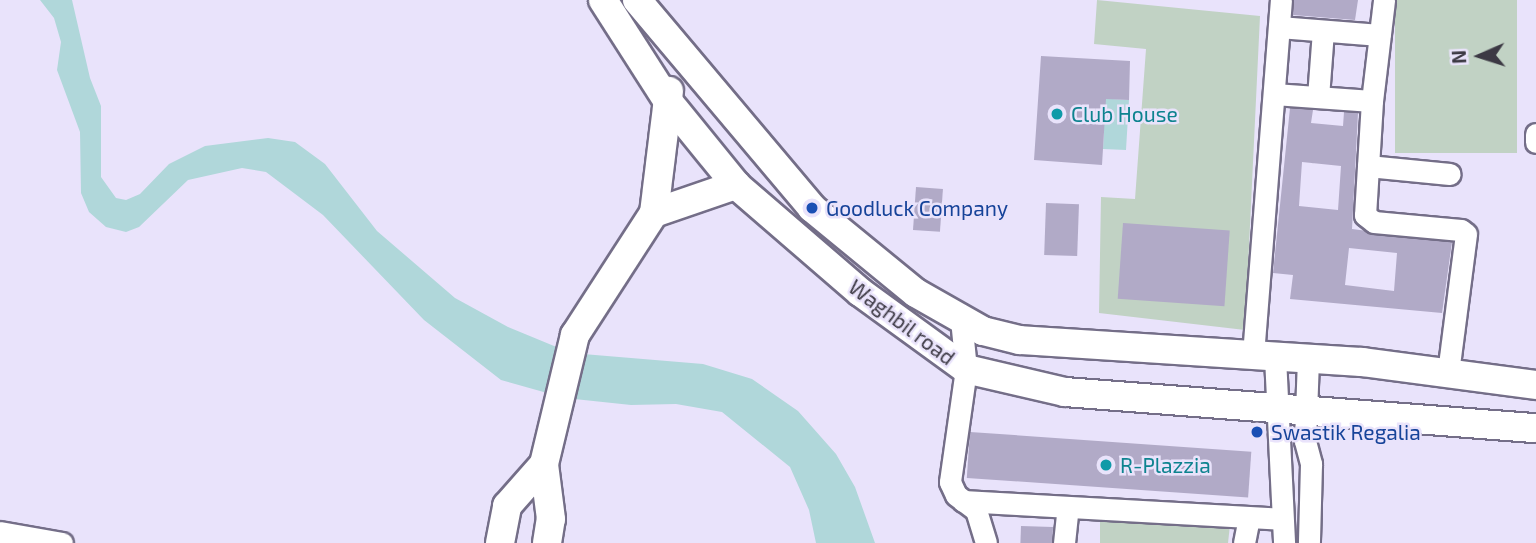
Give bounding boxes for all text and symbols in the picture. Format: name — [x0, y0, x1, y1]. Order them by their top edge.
north arrow — [1445, 21, 1515, 91]
text: N — [1447, 50, 1470, 65]
place label: Club House — [1071, 101, 1178, 127]
marker: Club House — [1049, 106, 1065, 122]
place label: Goodluck Company — [826, 195, 1008, 221]
marker: Goodluck Company — [804, 200, 820, 216]
street label: Waghbil road — [844, 274, 960, 370]
place label: Swastik Regalia — [1271, 419, 1421, 445]
marker: Swastik Regalia — [1249, 424, 1265, 440]
place label: R-Plazzia — [1120, 452, 1211, 478]
marker: R-Plazzia — [1098, 457, 1114, 473]

